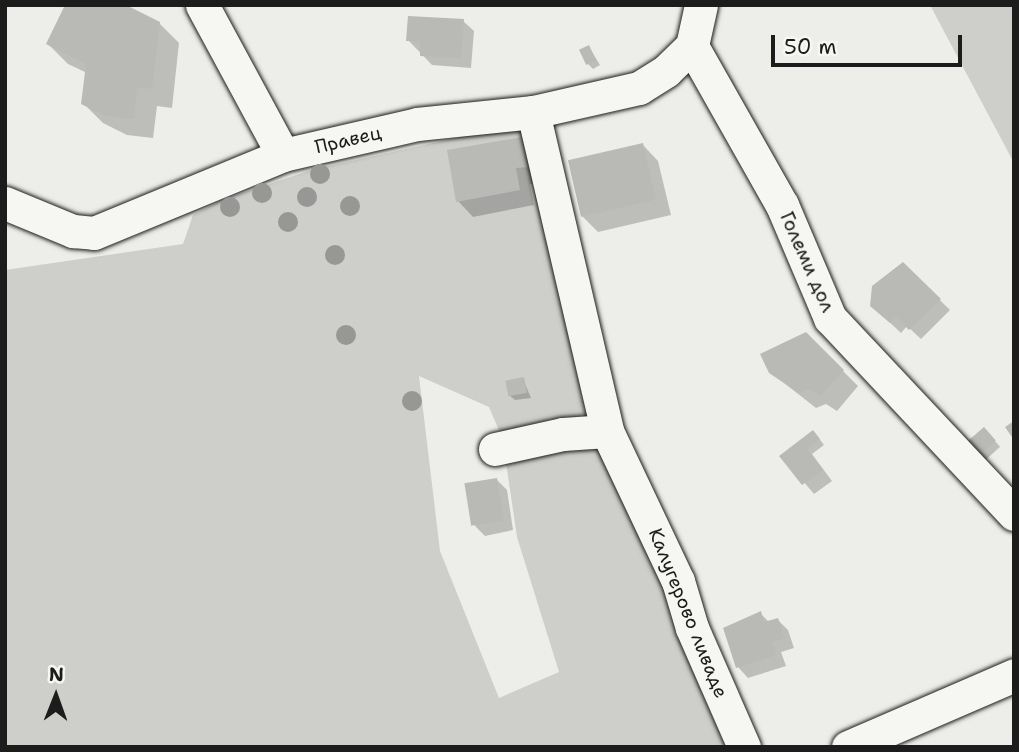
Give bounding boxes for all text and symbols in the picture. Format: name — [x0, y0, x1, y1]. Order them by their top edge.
scale bar — [774, 21, 965, 65]
text: 50 m — [784, 33, 837, 61]
street label: Правец — [312, 121, 384, 159]
street label: Големи дол — [775, 208, 839, 316]
street label: Калугерово ливаде — [644, 525, 732, 701]
north arrow — [21, 661, 91, 731]
text: N — [49, 662, 64, 687]

